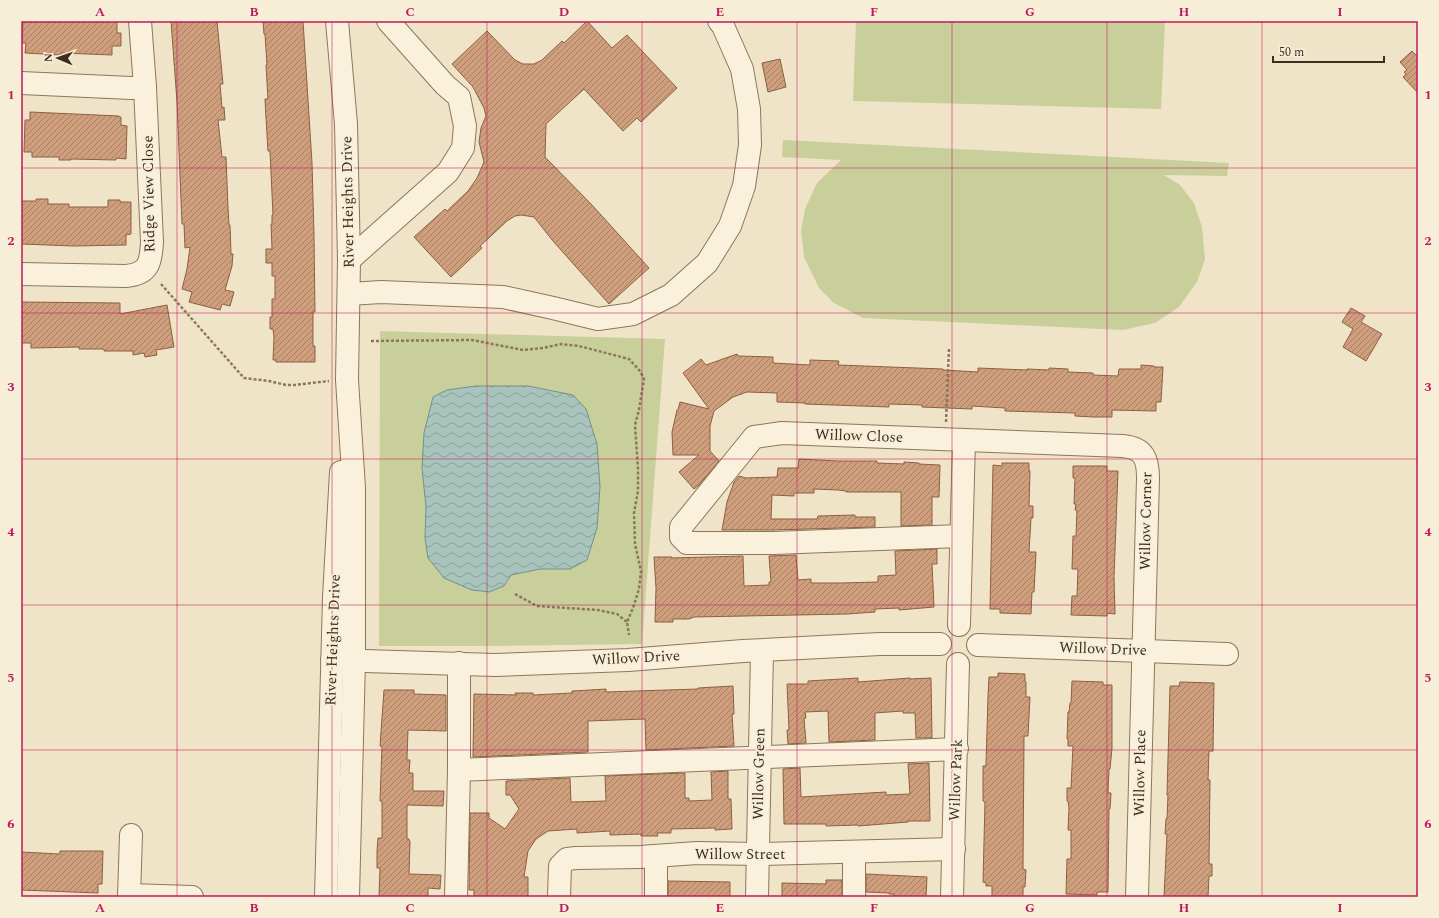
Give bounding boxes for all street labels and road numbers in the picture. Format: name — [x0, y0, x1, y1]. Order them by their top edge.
street label: Ridge View Close — [136, 135, 162, 253]
street label: River Heights Drive — [335, 136, 361, 268]
street label: Willow Close — [814, 423, 904, 449]
street label: Willow Corner — [1134, 472, 1158, 570]
street label: River Heights Drive — [319, 574, 347, 706]
street label: Willow Drive — [1059, 636, 1147, 662]
street label: Willow Drive — [591, 644, 681, 672]
street label: Willow Green — [747, 728, 771, 820]
street label: Willow Place — [1128, 729, 1152, 817]
street label: Willow Park — [943, 739, 969, 821]
street label: Willow Street — [695, 843, 785, 866]

